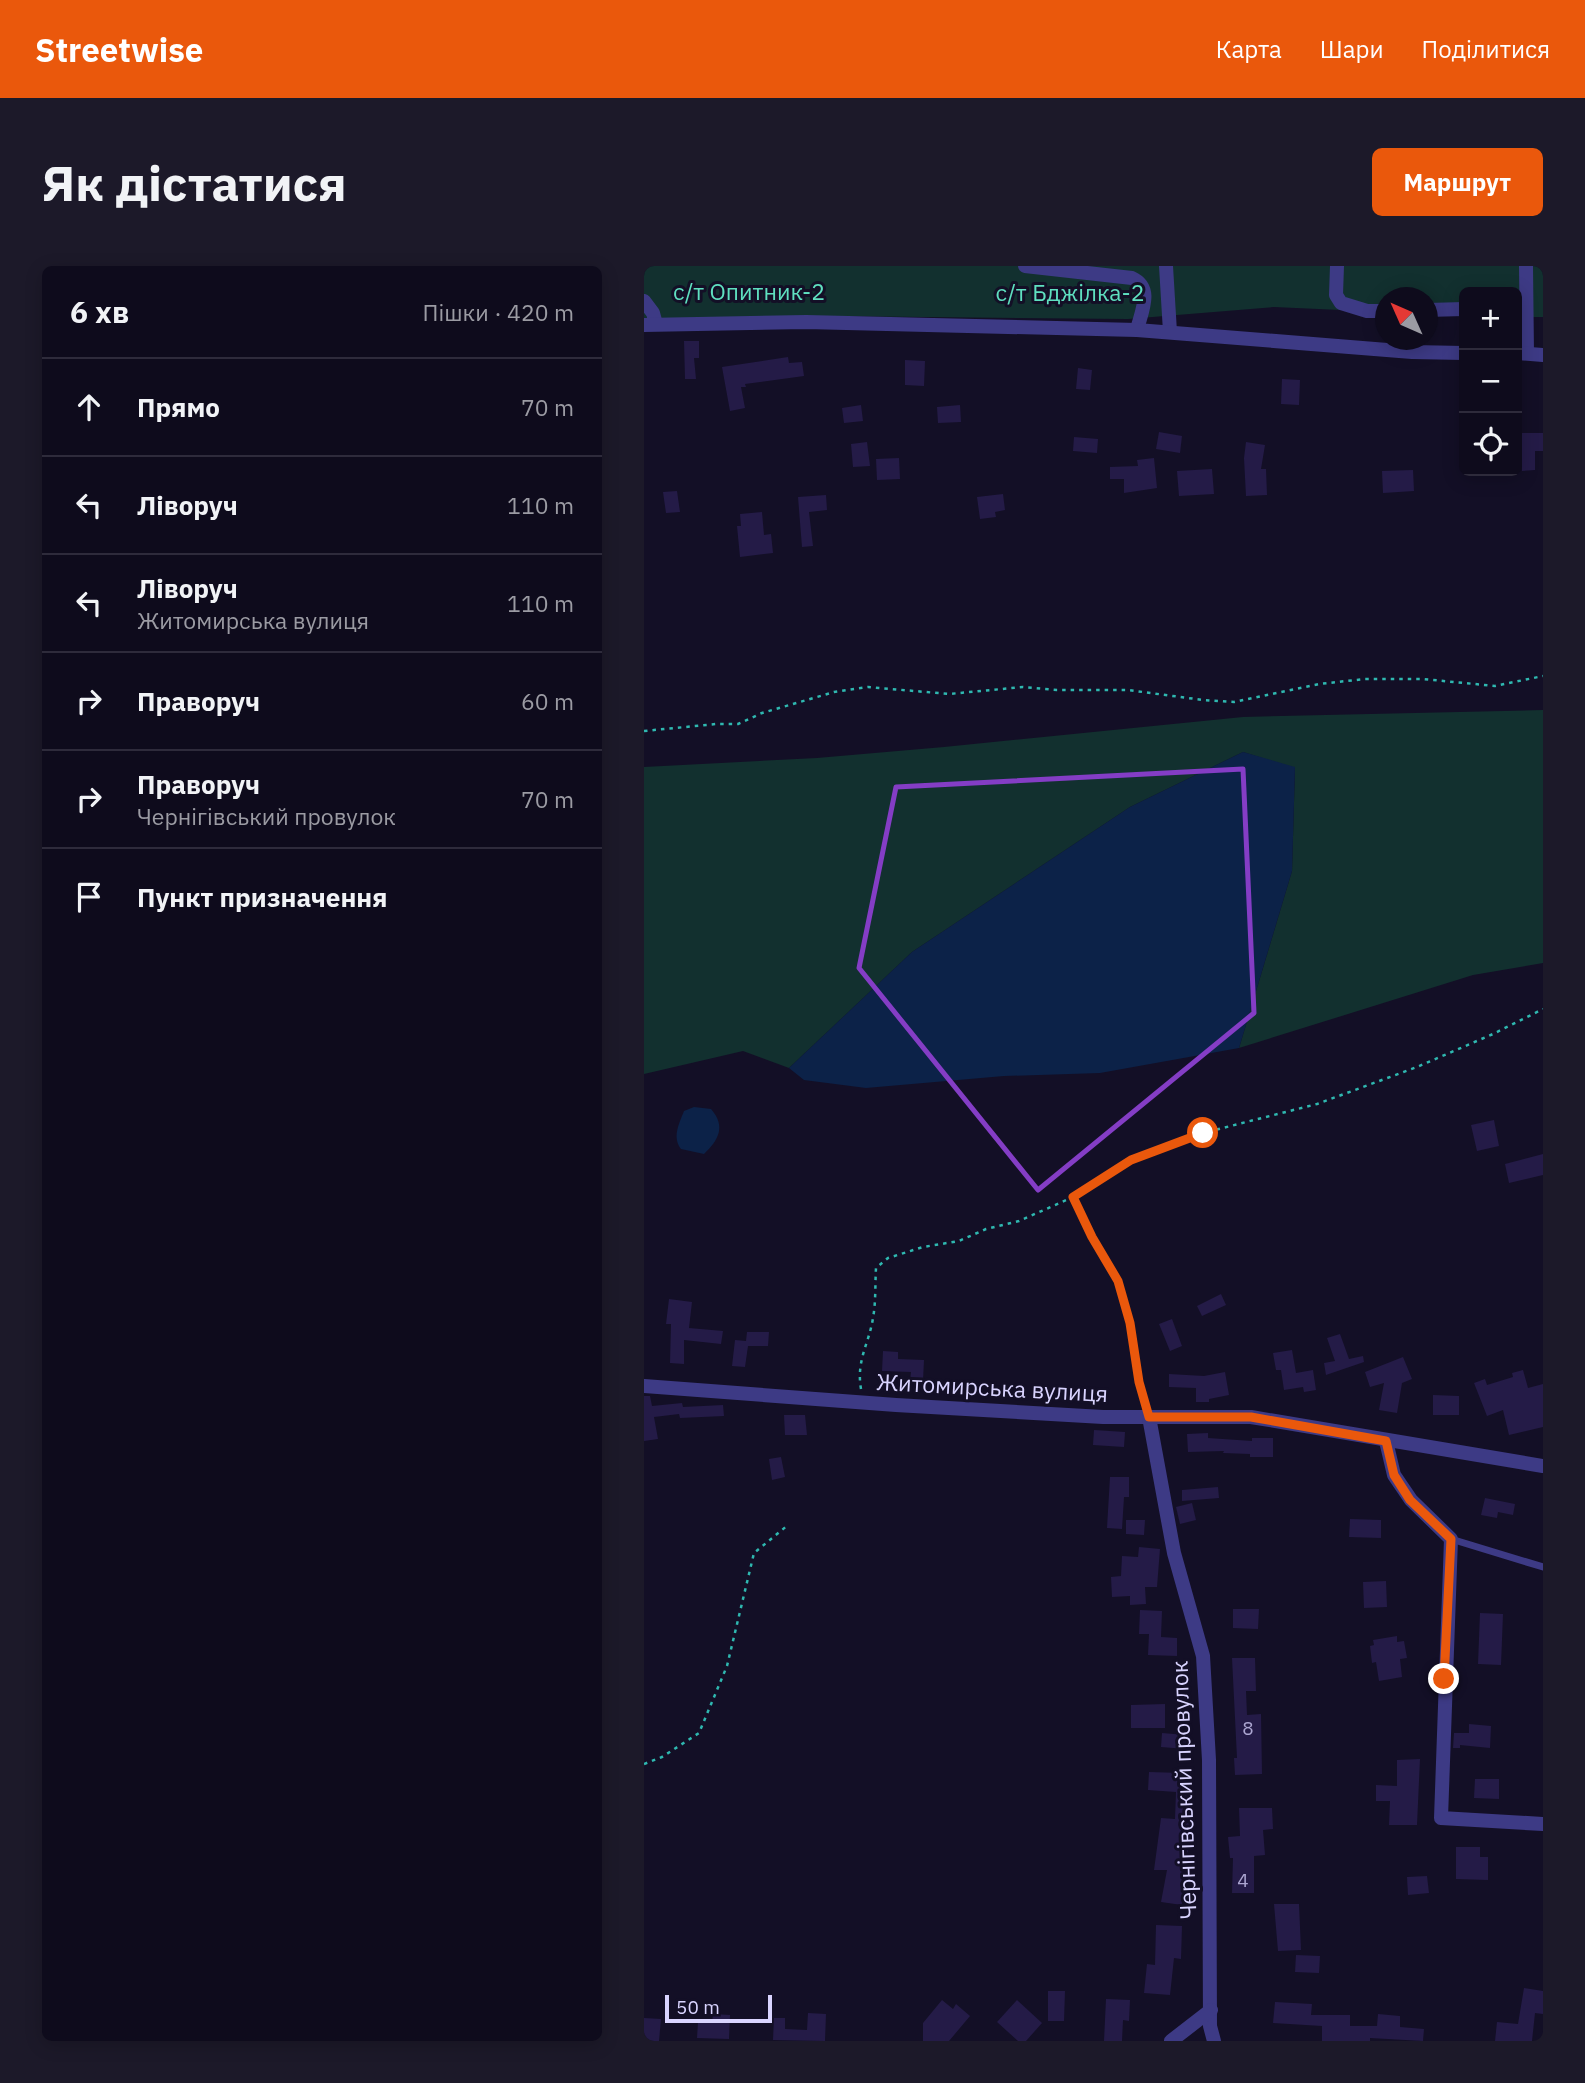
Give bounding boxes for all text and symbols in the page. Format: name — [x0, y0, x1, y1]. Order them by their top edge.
text: Streetwise — [35, 28, 203, 71]
text: Карта — [1216, 33, 1282, 65]
text: Шари — [1320, 33, 1384, 65]
text: Поділитися — [1422, 33, 1550, 65]
button: Маршрут — [1372, 148, 1543, 216]
text: Як дістатися — [42, 151, 347, 214]
park label: с/т Опитник-2 — [673, 276, 825, 306]
park label: с/т Бджілка-2 — [996, 277, 1144, 307]
north arrow — [1375, 287, 1438, 350]
map controls — [1459, 287, 1522, 476]
button: + — [1459, 287, 1522, 350]
text: 6 хв — [70, 292, 129, 331]
text: Пішки · 420 m — [423, 297, 574, 327]
button: − — [1459, 350, 1522, 413]
icon: ahead — [70, 388, 108, 426]
text: Прямо — [137, 390, 220, 424]
text: 70 m — [521, 392, 574, 422]
button: locate — [1459, 413, 1522, 476]
icon: left — [70, 486, 108, 524]
text: Ліворуч — [137, 488, 238, 522]
text: 110 m — [507, 490, 574, 520]
text: Ліворуч — [137, 571, 238, 605]
icon: left — [70, 584, 108, 622]
text: 110 m — [507, 588, 574, 618]
text: Житомирська вулиця — [137, 605, 369, 635]
icon: right — [70, 682, 108, 720]
text: Праворуч — [137, 684, 260, 718]
text: 60 m — [521, 686, 574, 716]
text: Праворуч — [137, 767, 260, 801]
icon: right — [70, 780, 108, 818]
text: 70 m — [521, 784, 574, 814]
text: Чернігівський провулок — [137, 801, 396, 831]
icon: arrive — [70, 878, 108, 916]
text: Пункт призначення — [137, 880, 387, 914]
route start — [1187, 1117, 1218, 1148]
street label: Житомирська вулиця — [875, 1366, 1109, 1408]
street label: Чернігівський провулок — [1163, 1660, 1203, 1920]
route end — [1428, 1663, 1459, 1694]
house number: 8 — [1242, 1716, 1254, 1740]
house number: 4 — [1237, 1868, 1249, 1892]
scale bar — [665, 1992, 772, 2024]
text: 50 m — [676, 1995, 720, 2019]

